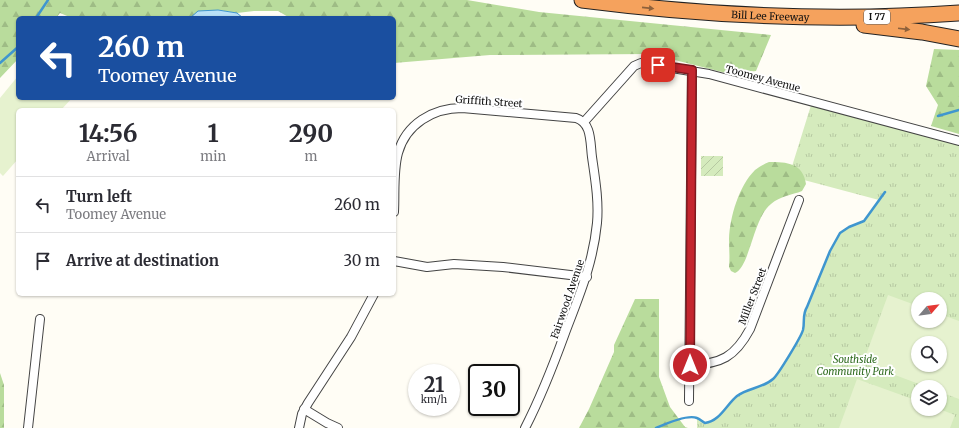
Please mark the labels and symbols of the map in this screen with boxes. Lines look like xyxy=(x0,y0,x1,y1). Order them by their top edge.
one-way arrow xyxy=(642,5,654,11)
street label: Bill Lee Freeway xyxy=(731,8,810,24)
road number: I 77 xyxy=(864,10,890,24)
one-way arrow xyxy=(898,26,910,32)
pin xyxy=(641,48,675,82)
street label: Toomey Avenue xyxy=(724,62,802,95)
street label: Griffith Street xyxy=(455,93,523,110)
street label: Fairwood Avenue xyxy=(548,258,587,341)
street label: Miller Street xyxy=(736,266,769,327)
north arrow xyxy=(911,292,947,328)
position arrow xyxy=(669,344,711,386)
park label: Southside Community Park xyxy=(816,353,894,378)
speed limit sign: 30 xyxy=(468,364,520,416)

